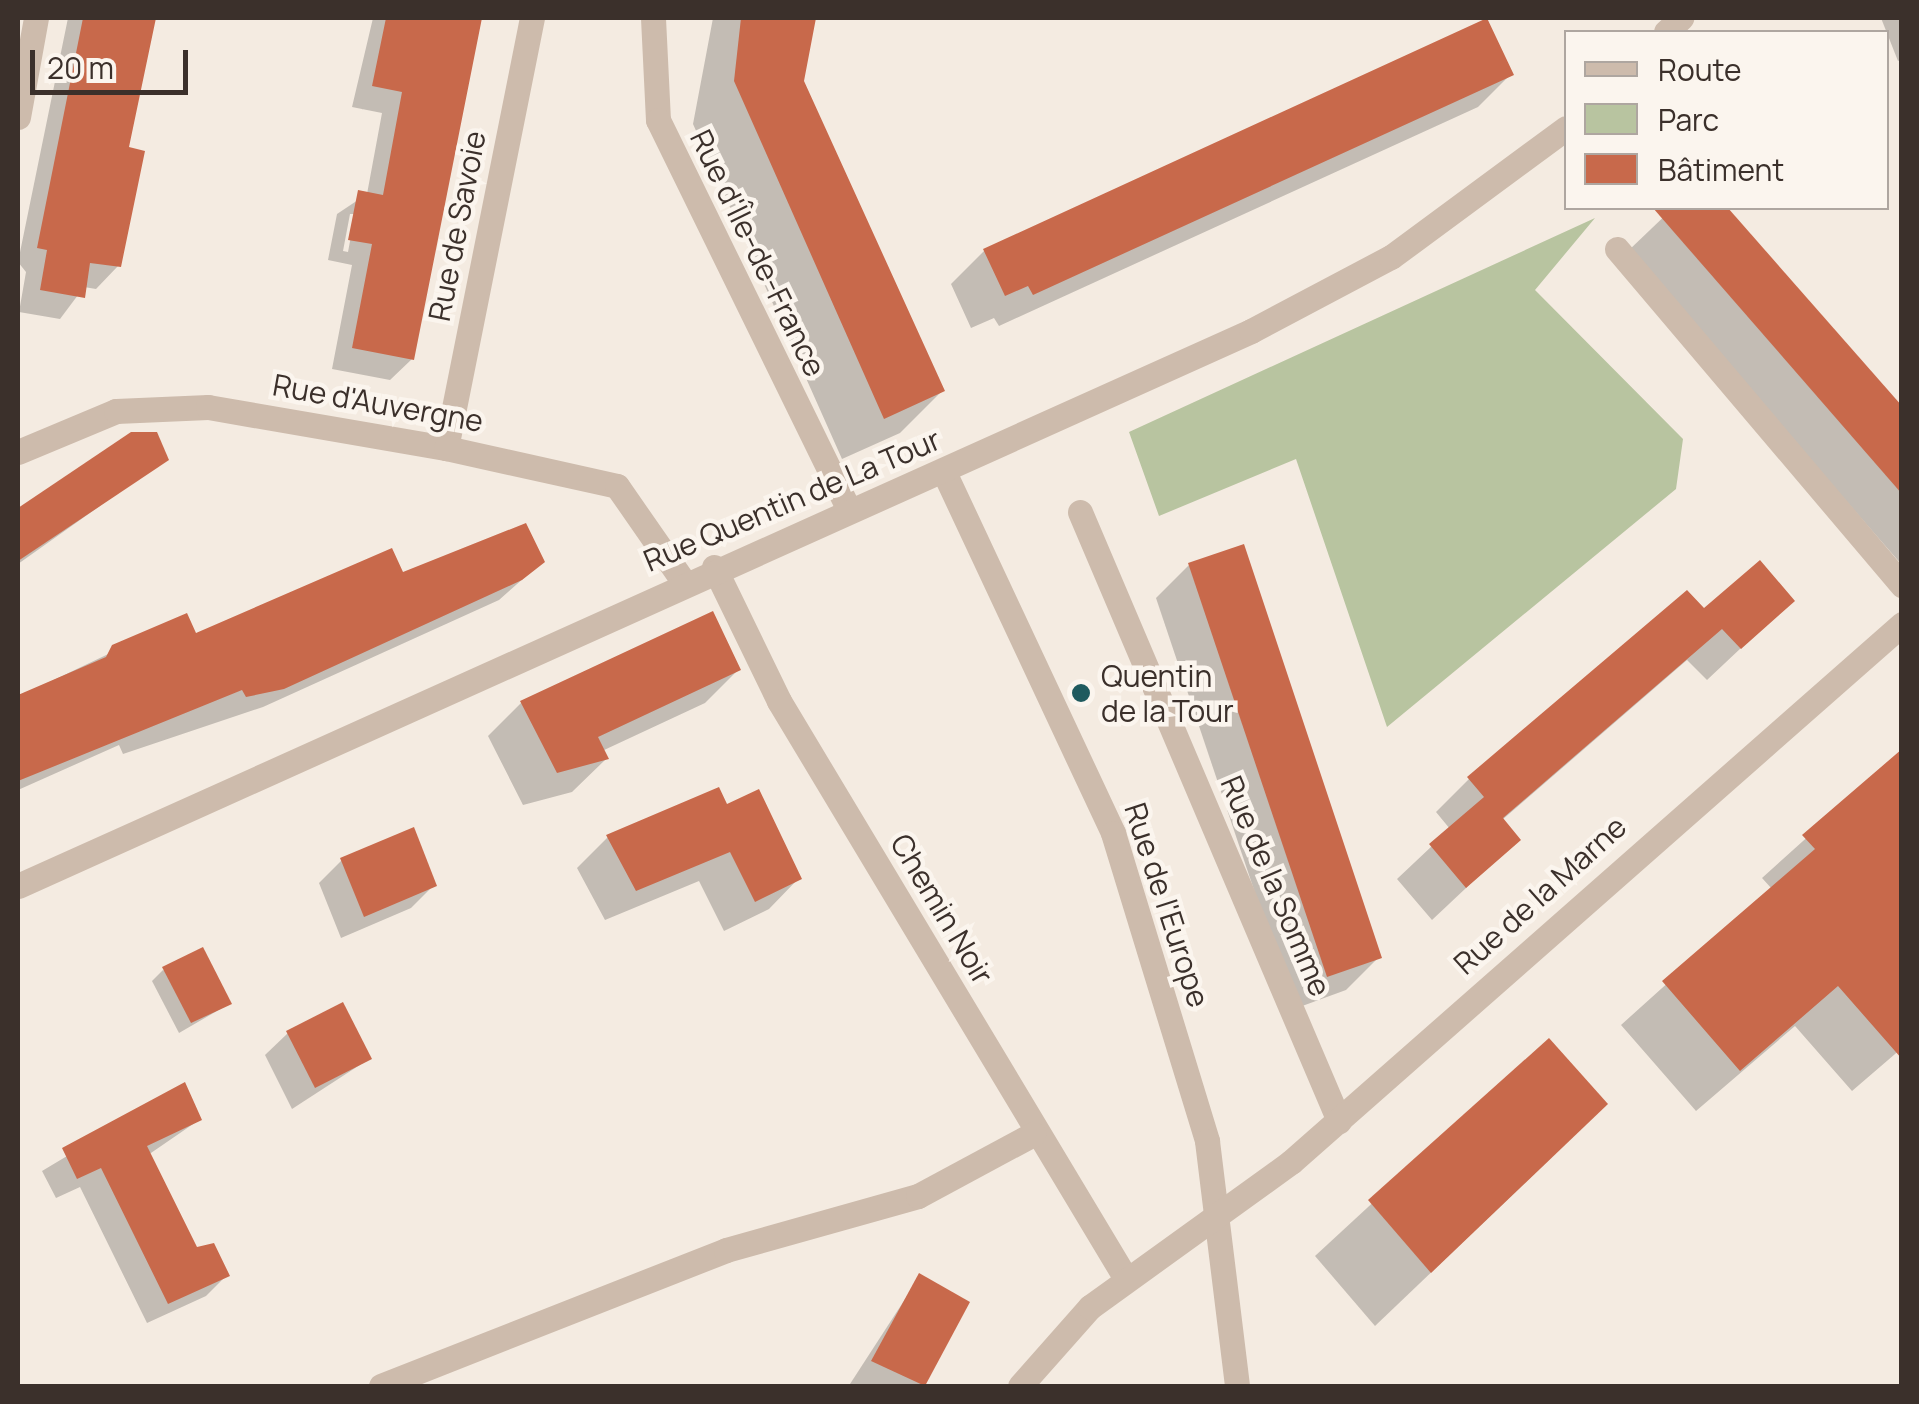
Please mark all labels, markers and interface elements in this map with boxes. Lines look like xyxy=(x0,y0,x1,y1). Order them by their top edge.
scale bar xyxy=(35,30,192,92)
legend xyxy=(1564,30,1889,210)
text: 20 m xyxy=(47,47,114,88)
text: Route xyxy=(1658,49,1741,90)
text: Parc xyxy=(1658,99,1719,140)
street label: Rue d'Île-de-France xyxy=(683,124,833,382)
street label: Rue de Savoie xyxy=(421,128,493,324)
text: Bâtiment xyxy=(1658,149,1784,190)
street label: Rue d'Auvergne xyxy=(270,367,486,439)
street label: Rue Quentin de La Tour xyxy=(638,421,946,579)
place label: Quentin de la Tour xyxy=(1101,658,1234,728)
marker: Quentin de la Tour xyxy=(1070,682,1092,704)
street label: Rue de la Somme xyxy=(1213,770,1339,1002)
street label: Rue de l'Europe xyxy=(1117,798,1217,1012)
street label: Rue de la Marne xyxy=(1447,808,1633,982)
street label: Chemin Noir xyxy=(883,827,1001,991)

